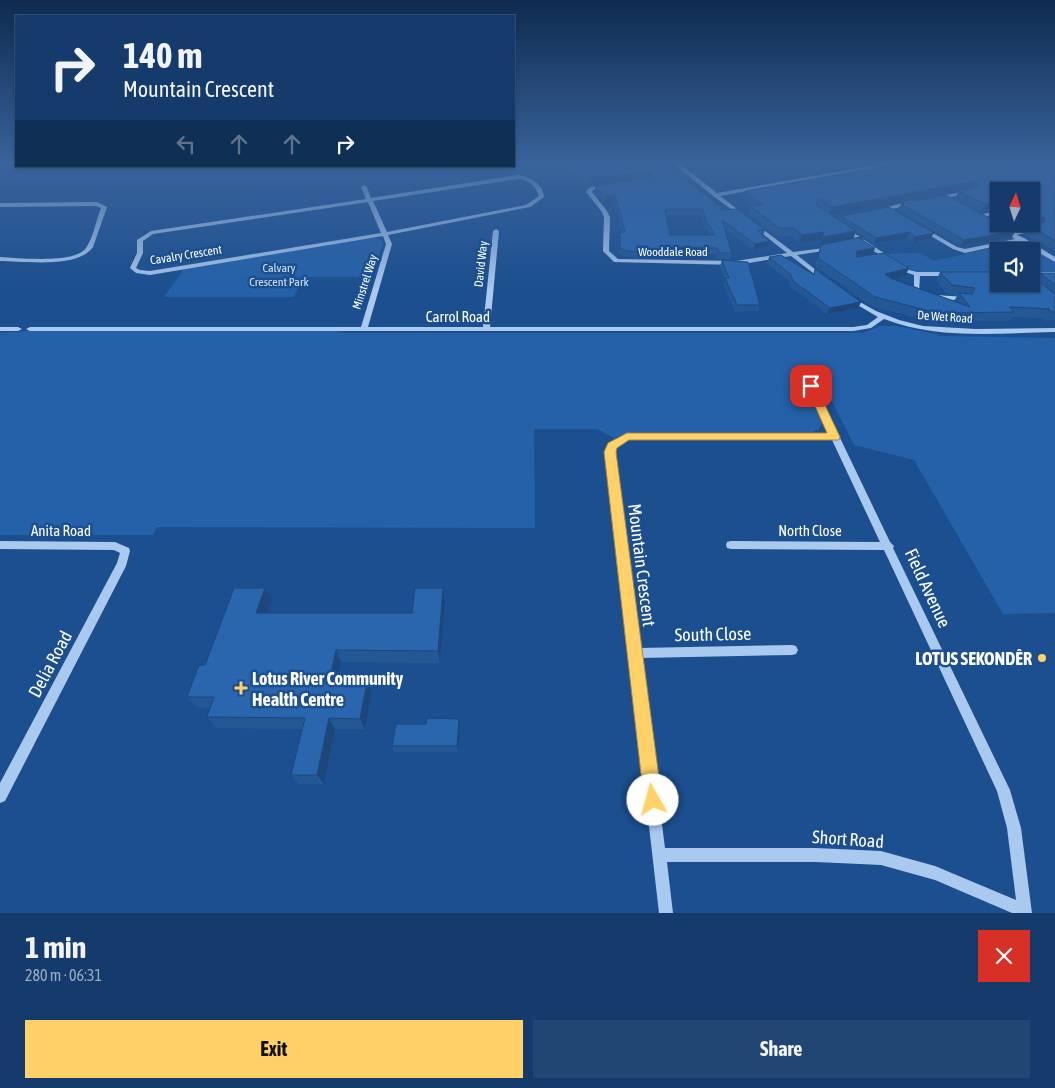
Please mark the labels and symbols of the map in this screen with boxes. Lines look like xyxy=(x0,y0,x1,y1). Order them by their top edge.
north arrow xyxy=(990,182,1040,232)
street label: David Way xyxy=(472,240,490,288)
street label: Cavalry Crescent xyxy=(149,242,223,268)
street label: Wooddale Road xyxy=(638,245,708,259)
street label: Minstrel Way xyxy=(350,253,380,311)
park label: Calvary Crescent Park xyxy=(249,261,309,289)
street label: Carrol Road xyxy=(426,308,490,325)
street label: De Wet Road xyxy=(917,308,973,326)
pin xyxy=(790,365,832,407)
street label: Mountain Crescent xyxy=(624,502,660,628)
street label: Anita Road xyxy=(31,522,91,539)
street label: North Close xyxy=(778,522,842,539)
street label: Field Avenue xyxy=(901,545,955,631)
street label: South Close xyxy=(674,623,752,645)
street label: Delia Road xyxy=(24,627,76,701)
place label: LOTUS SEKONDÊR xyxy=(915,648,1032,669)
marker: LOTUS SEKONDÊR xyxy=(1036,652,1048,664)
place label: Lotus River Community Health Centre xyxy=(252,668,404,710)
marker: Lotus River Community Health Centre xyxy=(234,681,248,695)
position arrow xyxy=(626,773,678,825)
street label: Short Road xyxy=(811,826,885,852)

